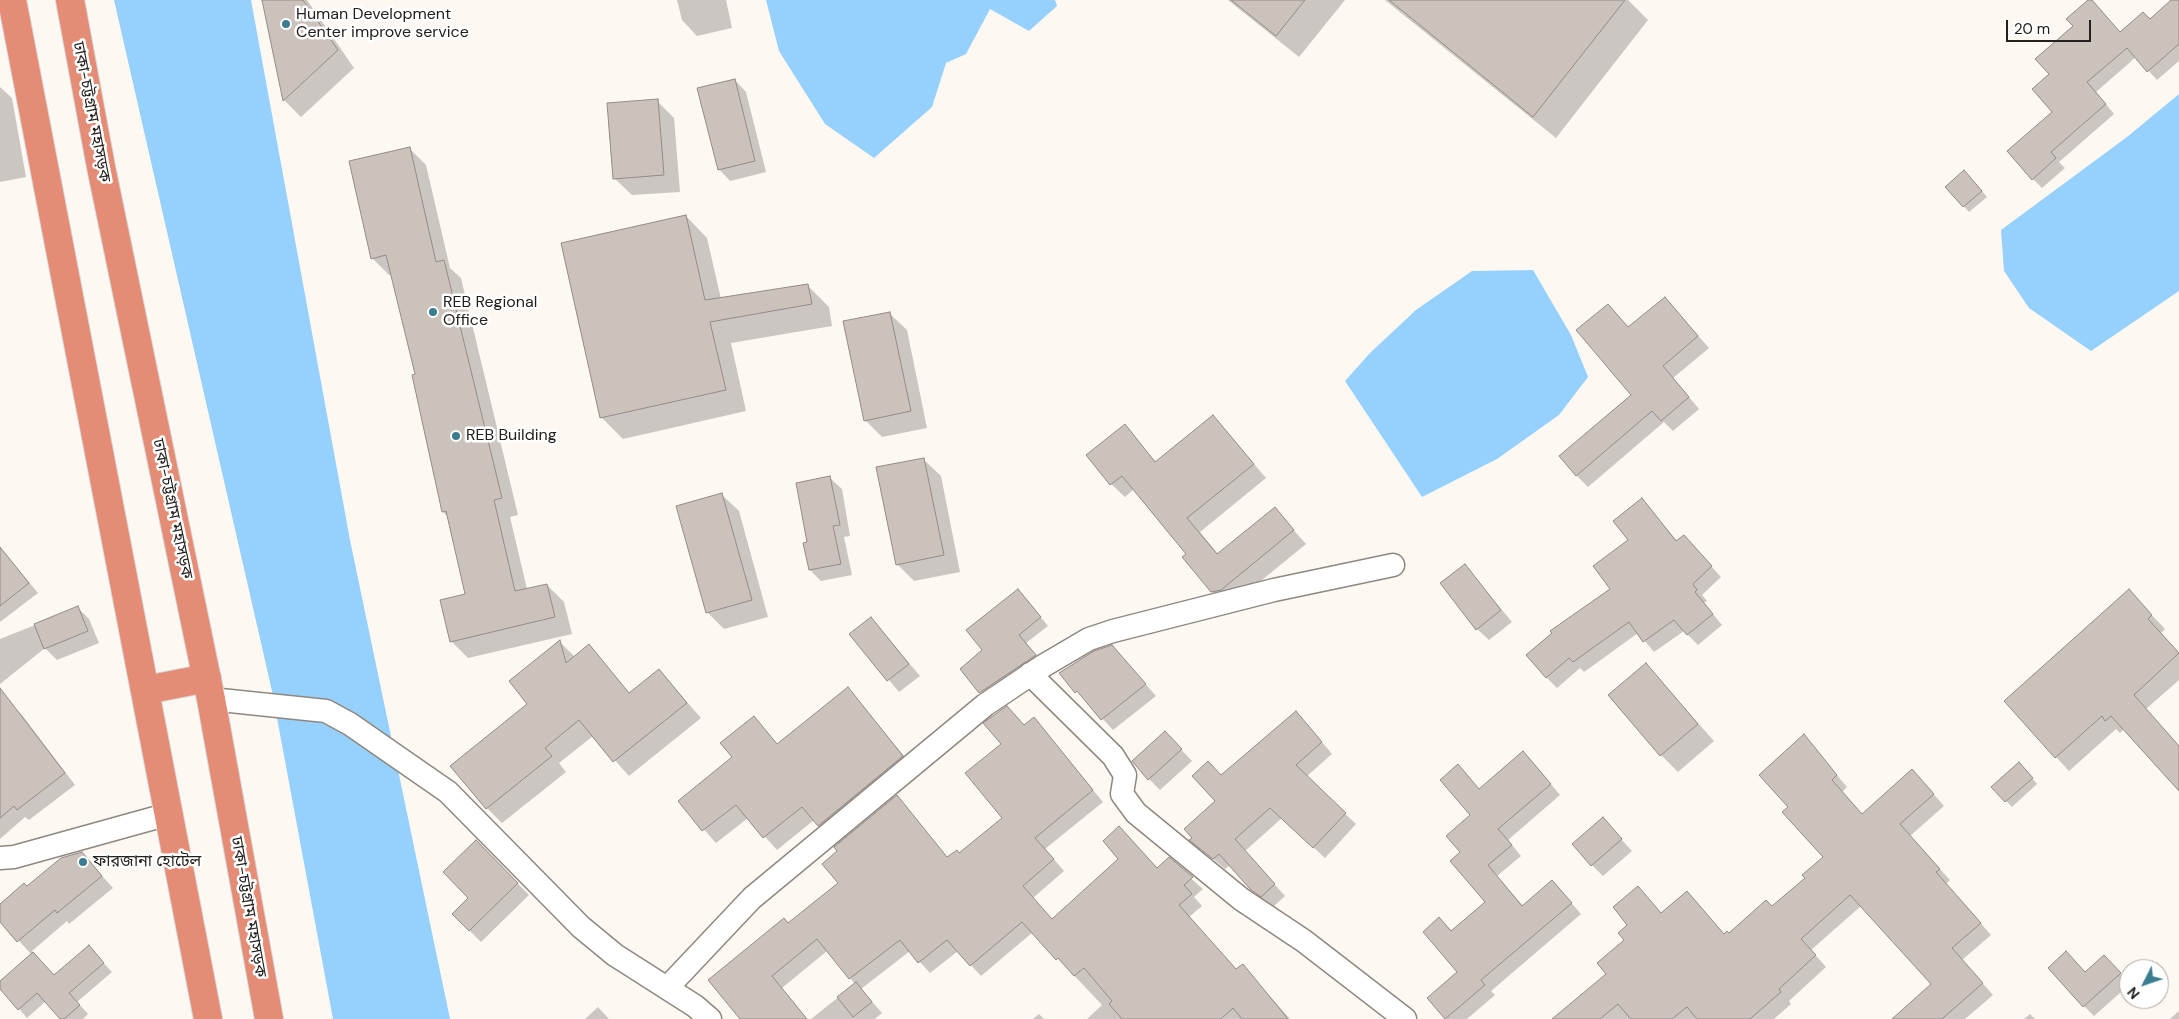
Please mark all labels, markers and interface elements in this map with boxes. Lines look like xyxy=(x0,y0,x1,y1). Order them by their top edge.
place label: Human Development Center improve service xyxy=(296,5,469,43)
scale bar xyxy=(2009,10,2094,42)
marker: Human Development Center improve service xyxy=(280,18,292,30)
text: 20 m xyxy=(2014,19,2050,39)
street label: ঢাকা-চট্টগ্রাম মহাসড়ক xyxy=(68,40,114,184)
place label: REB Regional Office xyxy=(443,293,537,331)
marker: REB Regional Office xyxy=(427,306,439,318)
place label: REB Building xyxy=(466,426,557,446)
marker: REB Building xyxy=(450,430,462,442)
street label: ঢাকা-চট্টগ্রাম মহাসড়ক xyxy=(148,437,196,581)
street label: ঢাকা-চট্টগ্রাম মহাসড়ক xyxy=(226,835,270,979)
place label: ফারজানা হোটেল xyxy=(93,852,201,872)
marker: ফারজানা হোটেল xyxy=(77,856,89,868)
north arrow xyxy=(2119,959,2169,1009)
text: N xyxy=(2123,983,2144,1003)

